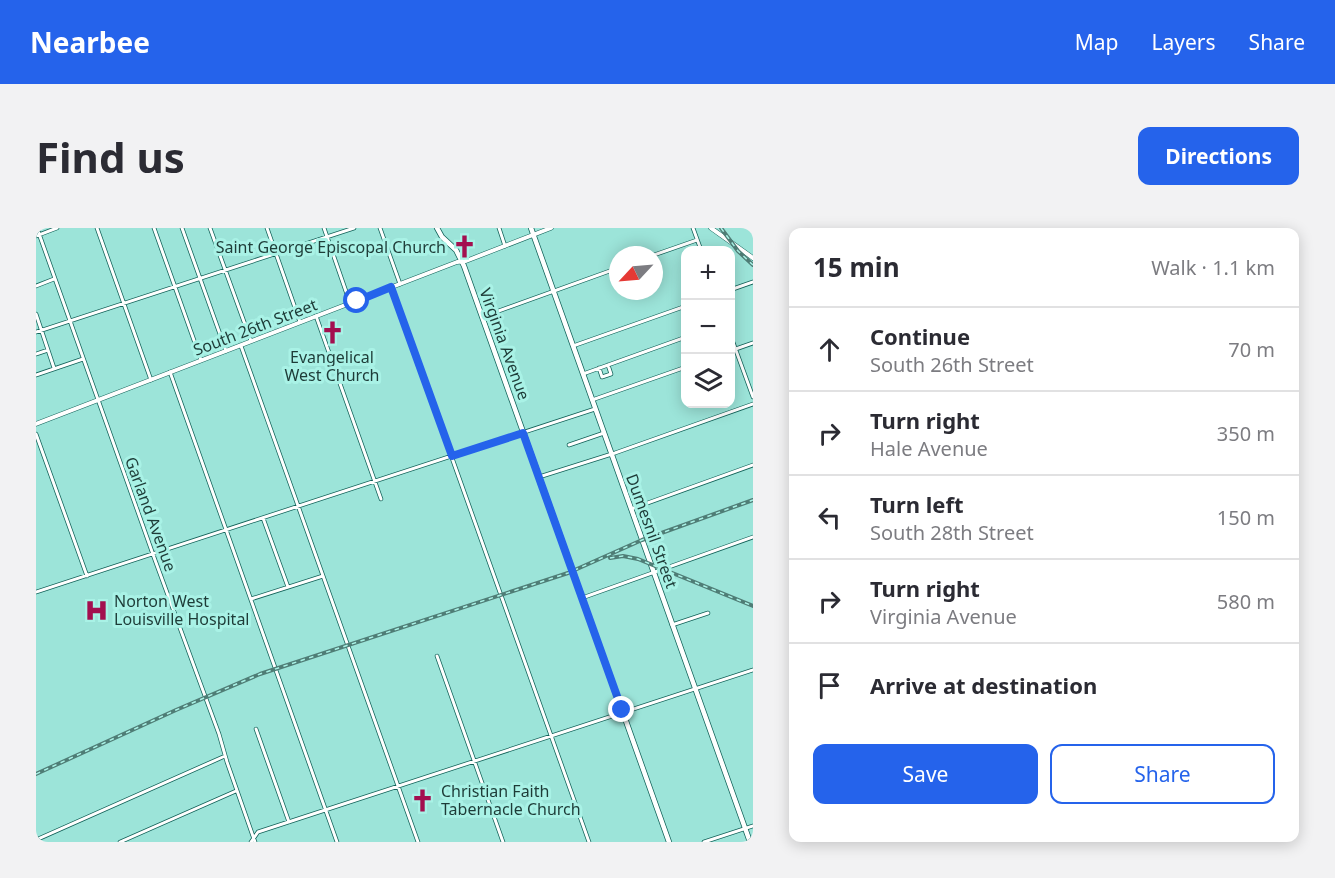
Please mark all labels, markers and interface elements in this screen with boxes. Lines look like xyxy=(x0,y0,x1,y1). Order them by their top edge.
text: Nearbee xyxy=(30,23,150,61)
text: Map xyxy=(1075,28,1119,56)
text: Layers xyxy=(1152,28,1216,56)
text: Share xyxy=(1249,28,1305,56)
button: Directions xyxy=(1138,127,1299,185)
text: Find us xyxy=(36,128,185,185)
church icon: Saint George Episcopal Church xyxy=(451,234,477,260)
place label: Saint George Episcopal Church xyxy=(216,236,446,258)
north arrow xyxy=(609,246,663,300)
map controls xyxy=(681,246,735,408)
button: + xyxy=(681,246,735,300)
text: 15 min xyxy=(813,249,900,285)
text: Walk · 1.1 km xyxy=(1151,254,1275,281)
street label: Virginia Avenue xyxy=(475,285,535,403)
route start xyxy=(343,287,369,313)
street label: South 26th Street xyxy=(190,293,320,361)
button: − xyxy=(681,300,735,354)
church icon: Evangelical West Church xyxy=(319,319,345,345)
text: Continue xyxy=(870,321,970,351)
icon: ahead xyxy=(813,333,846,366)
text: 70 m xyxy=(1228,336,1275,363)
place label: Evangelical West Church xyxy=(285,346,379,386)
text: South 26th Street xyxy=(870,351,1034,378)
button: layers xyxy=(681,354,735,408)
text: Turn right xyxy=(870,405,980,435)
icon: right xyxy=(813,417,846,450)
text: 350 m xyxy=(1217,420,1275,447)
text: Hale Avenue xyxy=(870,435,988,462)
street label: Garland Avenue xyxy=(120,454,182,574)
street label: Dumesnil Street xyxy=(621,471,683,591)
text: Turn left xyxy=(870,489,964,519)
icon: left xyxy=(813,501,846,534)
text: 150 m xyxy=(1217,504,1275,531)
text: South 28th Street xyxy=(870,519,1034,546)
text: Turn right xyxy=(870,573,980,603)
icon: right xyxy=(813,585,846,618)
text: 580 m xyxy=(1217,588,1275,615)
place label: Norton West Louisville Hospital xyxy=(114,590,250,630)
hospital icon: Norton West Louisville Hospital xyxy=(83,597,109,623)
text: Virginia Avenue xyxy=(870,603,1017,630)
icon: arrive xyxy=(813,669,846,702)
text: Arrive at destination xyxy=(870,670,1097,700)
route end xyxy=(608,696,634,722)
button: Save xyxy=(813,744,1038,804)
button: Share xyxy=(1050,744,1275,804)
place label: Christian Faith Tabernacle Church xyxy=(441,780,581,820)
church icon: Christian Faith Tabernacle Church xyxy=(410,787,436,813)

